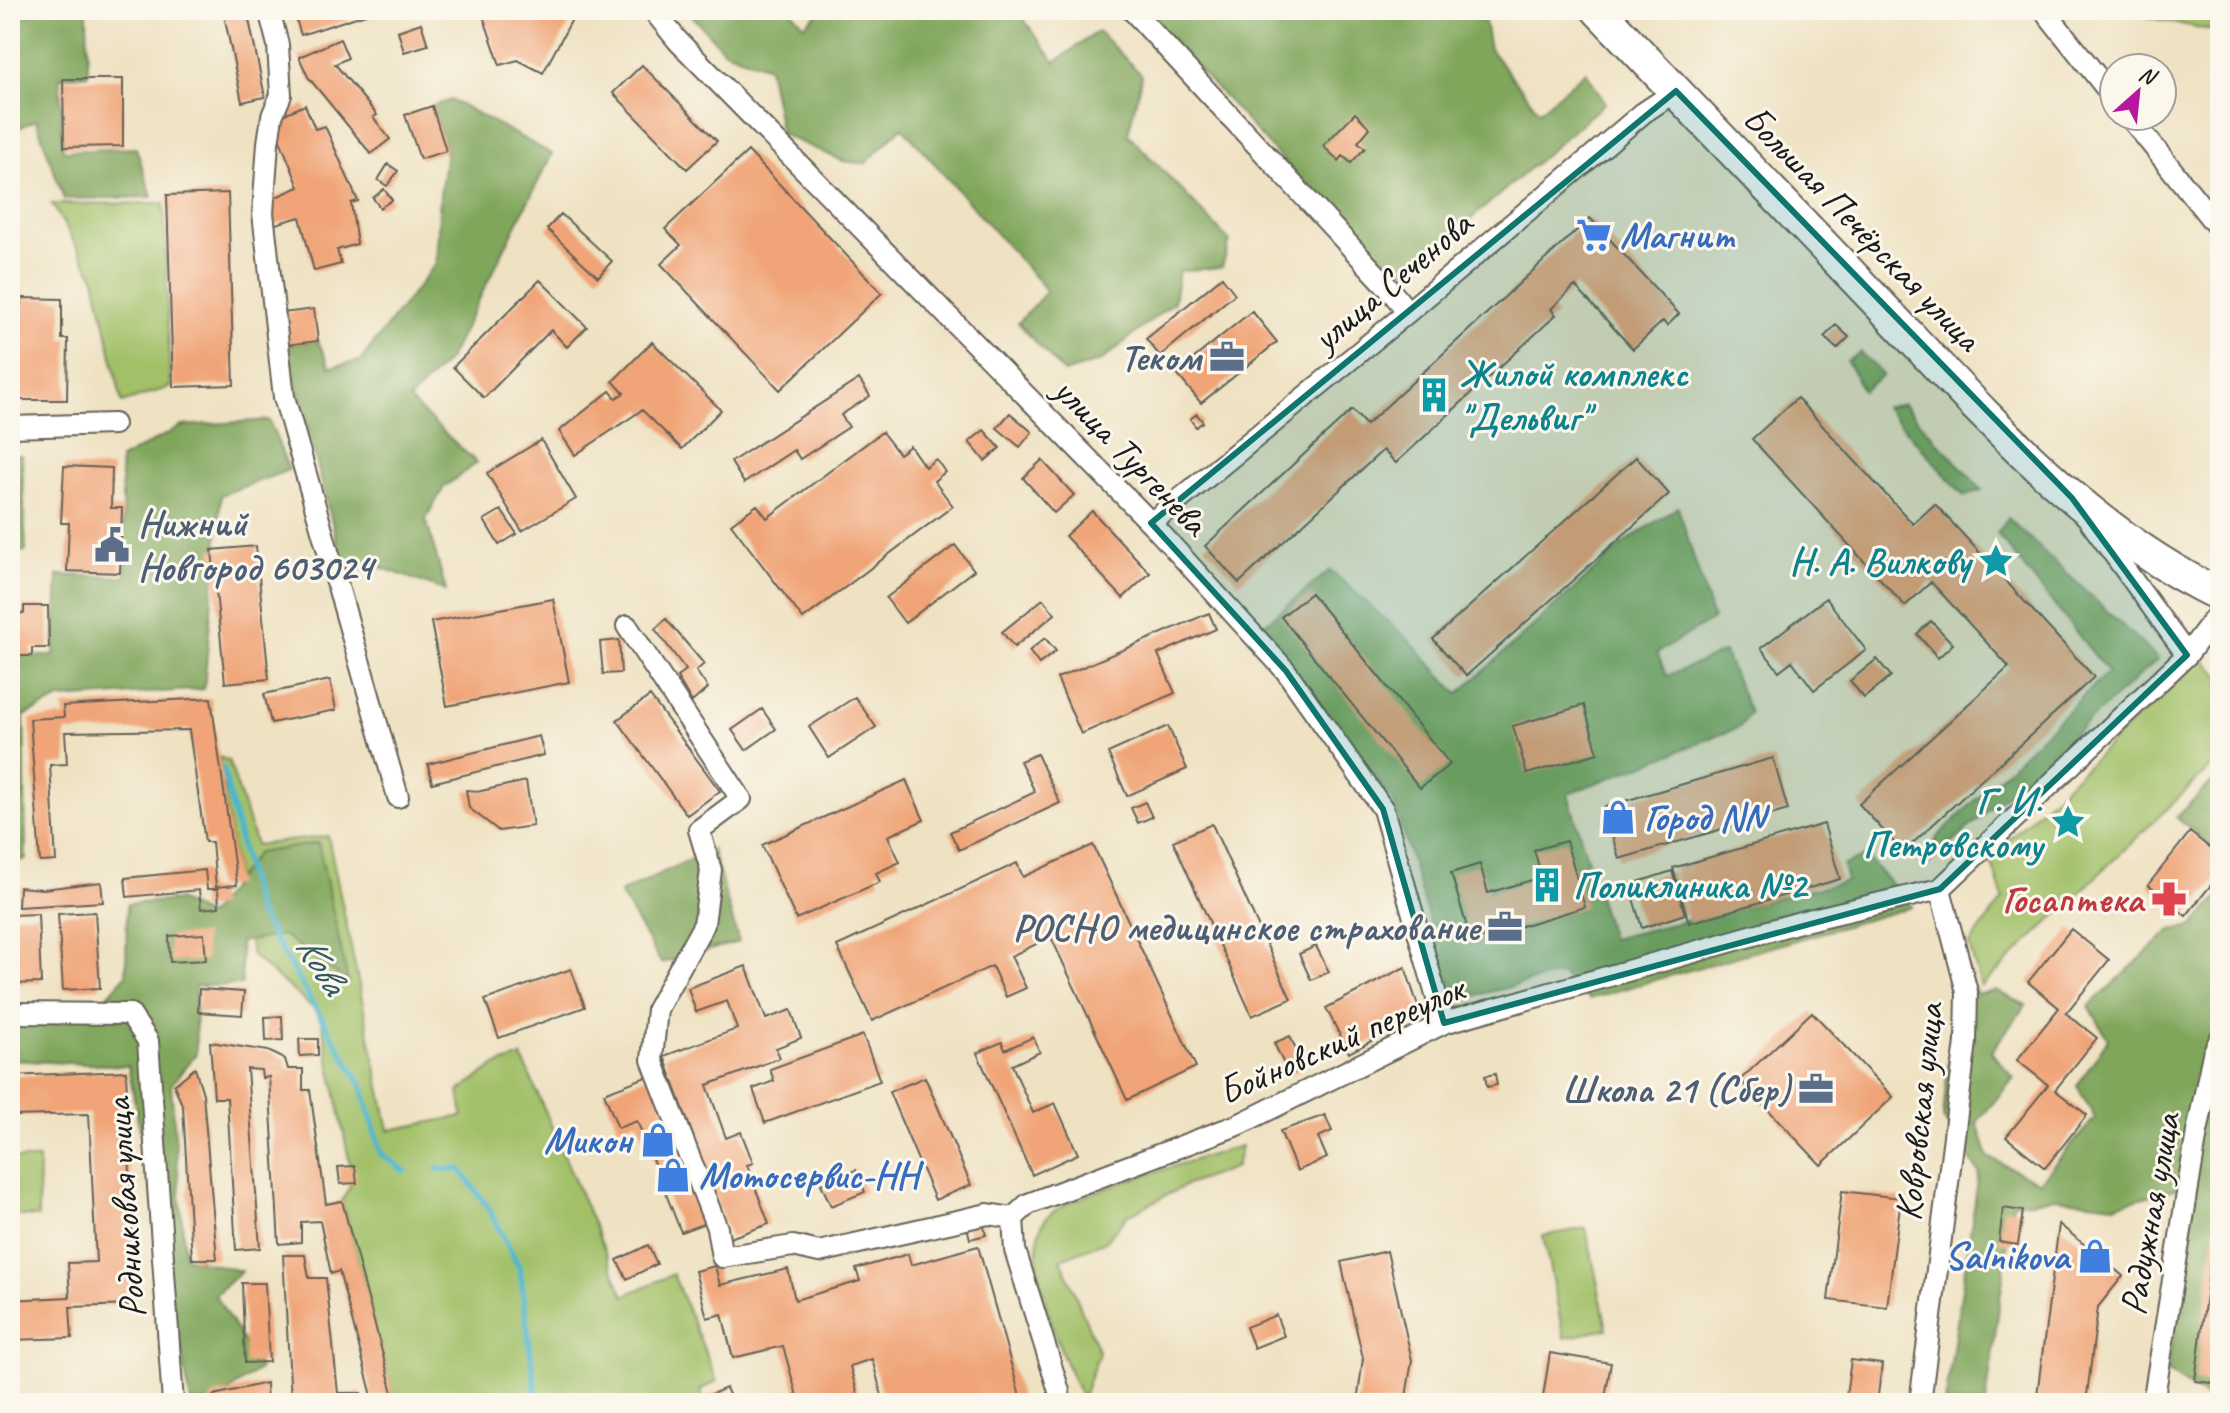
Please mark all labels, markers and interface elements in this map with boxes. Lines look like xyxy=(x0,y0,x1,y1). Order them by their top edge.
north arrow xyxy=(2098,52,2178,132)
text: N xyxy=(2134,60,2162,92)
street label: Большая Печёрская улица xyxy=(1733,95,1993,363)
street label: улица Сеченова xyxy=(1301,199,1483,363)
place label: Магнит xyxy=(1620,212,1736,259)
supermarket icon: Магнит xyxy=(1575,216,1613,254)
place label: Теком xyxy=(1120,334,1204,381)
office icon: Теком xyxy=(1208,338,1246,376)
place label: Жилой комплекс "Дельвиг" xyxy=(1460,350,1690,441)
street label: улица Тургенева xyxy=(1042,365,1220,547)
building icon: Жилой комплекс "Дельвиг" xyxy=(1415,376,1453,414)
place label: Нижний Новгород 603024 xyxy=(138,500,378,591)
public building icon: Нижний Новгород 603024 xyxy=(93,526,131,564)
place label: Н. А. Вилкову xyxy=(1789,538,1974,585)
place icon: Н. А. Вилкову xyxy=(1977,542,2015,580)
place label: Г. И. Петровскому xyxy=(1863,777,2046,868)
place label: Город NN xyxy=(1644,794,1771,841)
shop icon: Город NN xyxy=(1599,798,1637,836)
place icon: Г. И. Петровскому xyxy=(2049,803,2087,841)
place label: Поликлиника №2 xyxy=(1573,862,1810,909)
building icon: Поликлиника №2 xyxy=(1528,866,1566,904)
place label: Госаптека xyxy=(2002,876,2146,923)
pharmacy icon: Госаптека xyxy=(2150,880,2188,918)
place label: РОСНО медицинское страхование xyxy=(1013,904,1482,951)
office icon: РОСНО медицинское страхование xyxy=(1486,908,1524,946)
water label: Кова xyxy=(285,925,361,1006)
street label: Бойновский переулок xyxy=(1211,963,1475,1115)
street label: Ковровская улица xyxy=(1884,999,1954,1223)
place label: Школа 21 (Сбер) xyxy=(1562,1066,1792,1113)
office icon: Школа 21 (Сбер) xyxy=(1797,1070,1835,1108)
street label: Родниковая улица xyxy=(94,1094,156,1319)
street label: Радужная улица xyxy=(2109,1107,2191,1318)
place label: Микон xyxy=(544,1117,634,1164)
shop icon: Микон xyxy=(639,1121,677,1159)
place label: Мотосервис-НН xyxy=(699,1152,925,1199)
shop icon: Мотосервис-НН xyxy=(654,1156,692,1194)
place label: Salnikova xyxy=(1945,1233,2072,1280)
shop icon: Salnikova xyxy=(2076,1237,2114,1275)

